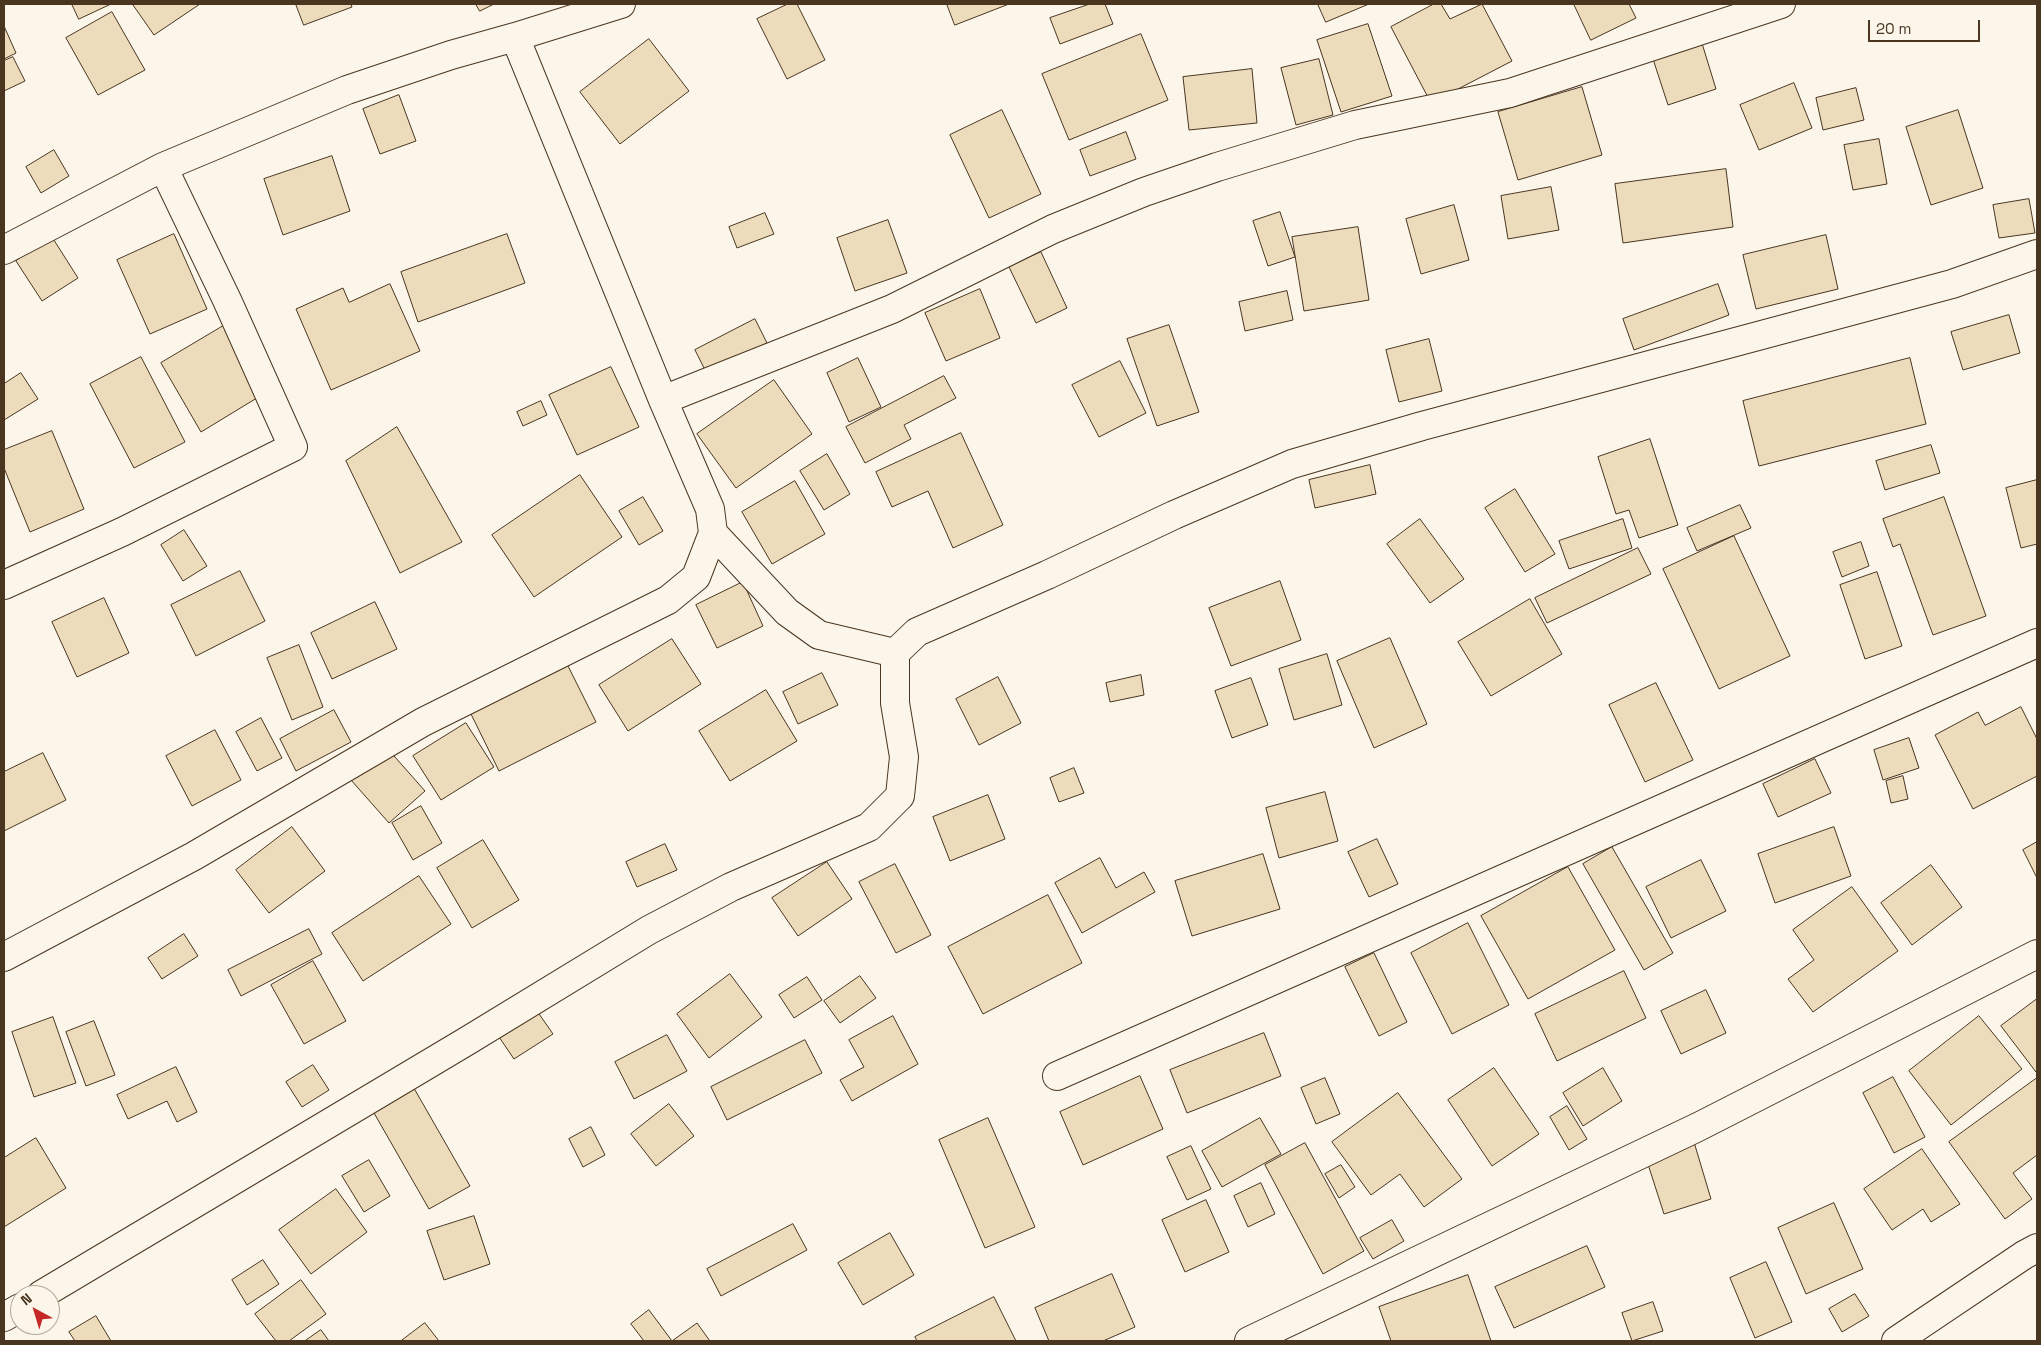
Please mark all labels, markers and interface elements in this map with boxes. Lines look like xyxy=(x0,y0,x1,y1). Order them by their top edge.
scale bar xyxy=(1871,10,1984,42)
text: 20 m xyxy=(1876,19,1911,38)
north arrow xyxy=(10,1285,60,1335)
text: N xyxy=(17,1289,35,1309)

